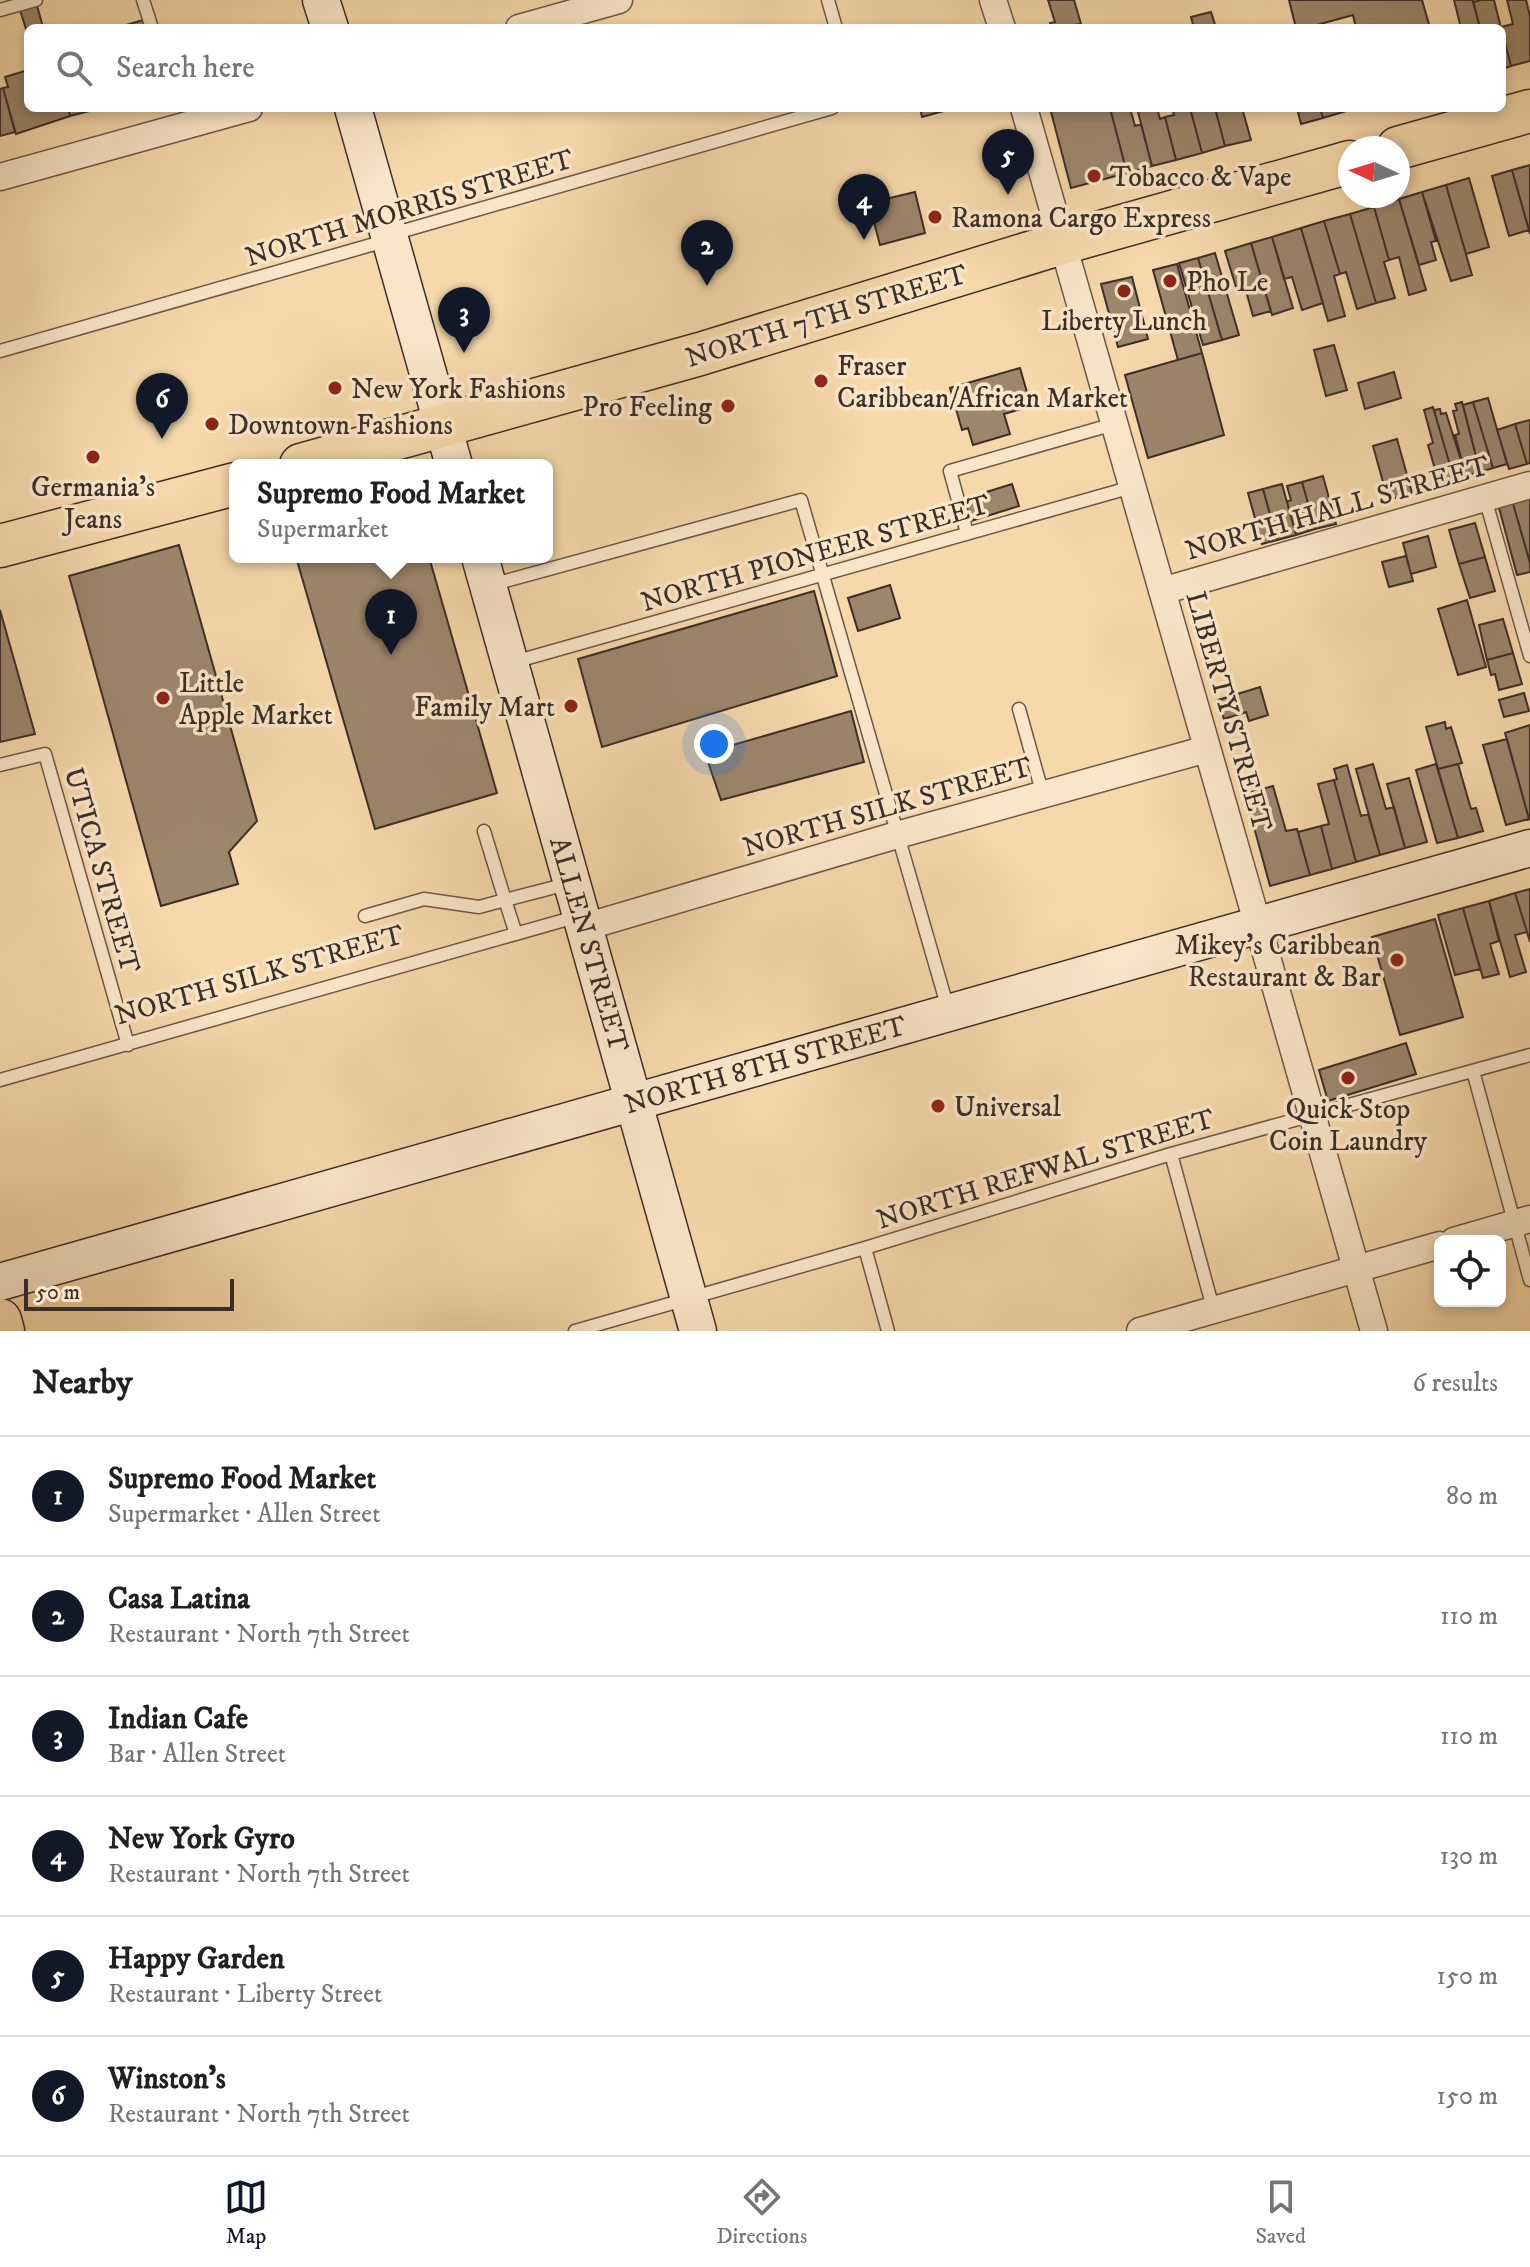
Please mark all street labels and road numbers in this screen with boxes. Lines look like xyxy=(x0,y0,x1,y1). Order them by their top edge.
street label: NORTH MORRIS STREET xyxy=(241,142,578,275)
street label: NORTH 7TH STREET xyxy=(681,257,971,376)
street label: NORTH HALL STREET xyxy=(1181,448,1493,569)
street label: NORTH PIONEER STREET xyxy=(637,487,994,620)
street label: LIBERTY STREET xyxy=(1178,587,1280,836)
street label: NORTH SILK STREET xyxy=(739,749,1036,865)
street label: UTICA STREET xyxy=(56,764,148,977)
street label: ALLEN STREET xyxy=(541,833,636,1056)
street label: NORTH SILK STREET xyxy=(111,917,408,1033)
street label: NORTH 8TH STREET xyxy=(620,1008,910,1122)
street label: NORTH REFWAL STREET xyxy=(872,1101,1219,1238)

